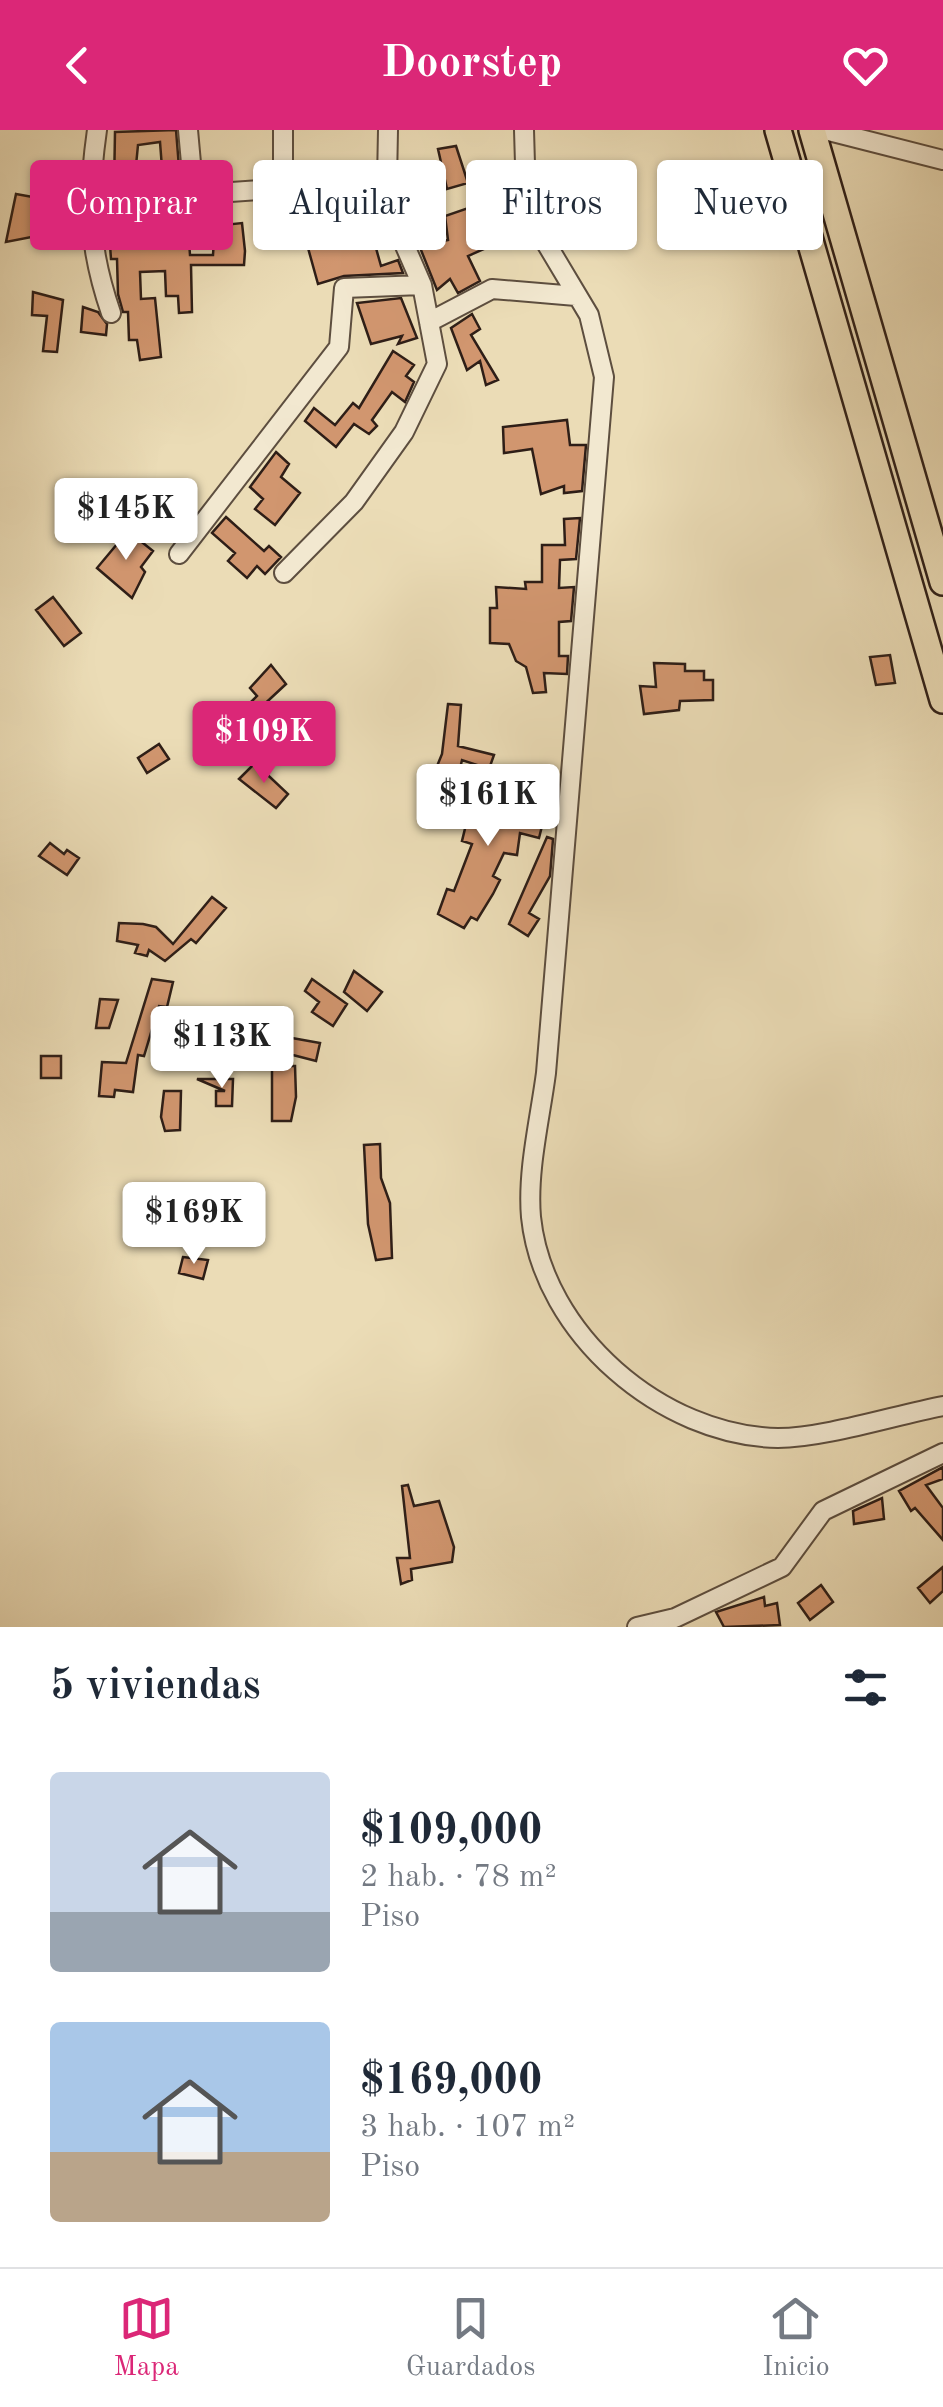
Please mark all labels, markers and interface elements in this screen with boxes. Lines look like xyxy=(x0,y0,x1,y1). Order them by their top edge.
icon: back xyxy=(50,38,105,93)
icon: heart xyxy=(838,38,893,93)
text: Doorstep xyxy=(381,42,562,87)
chip: Comprar xyxy=(30,160,233,250)
chip: Alquilar xyxy=(253,160,446,250)
chip: Filtros xyxy=(466,160,637,250)
chip: Nuevo xyxy=(657,160,823,250)
pin: $145K xyxy=(56,478,196,563)
text: $145K xyxy=(77,494,175,526)
pin: $109K xyxy=(194,701,334,786)
text: $109K xyxy=(215,717,313,749)
pin: $161K xyxy=(418,764,558,849)
text: $161K xyxy=(439,780,537,812)
pin: $113K xyxy=(152,1006,292,1091)
text: $113K xyxy=(173,1022,271,1054)
pin: $169K xyxy=(124,1182,264,1267)
text: $169K xyxy=(145,1198,243,1230)
icon: filters xyxy=(838,1660,893,1715)
text: 5 viviendas xyxy=(50,1666,261,1708)
text: $109,000 xyxy=(360,1811,542,1853)
icon: home xyxy=(130,1812,250,1932)
text: 2 hab. · 78 m² xyxy=(360,1862,557,1894)
text: Piso xyxy=(360,1902,420,1934)
text: $169,000 xyxy=(360,2061,542,2103)
icon: home xyxy=(130,2062,250,2182)
text: 3 hab. · 107 m² xyxy=(360,2112,575,2144)
text: Piso xyxy=(360,2152,420,2184)
tab: Mapa xyxy=(113,2291,179,2386)
tab: Guardados xyxy=(406,2291,535,2386)
tab: Inicio xyxy=(762,2291,830,2386)

